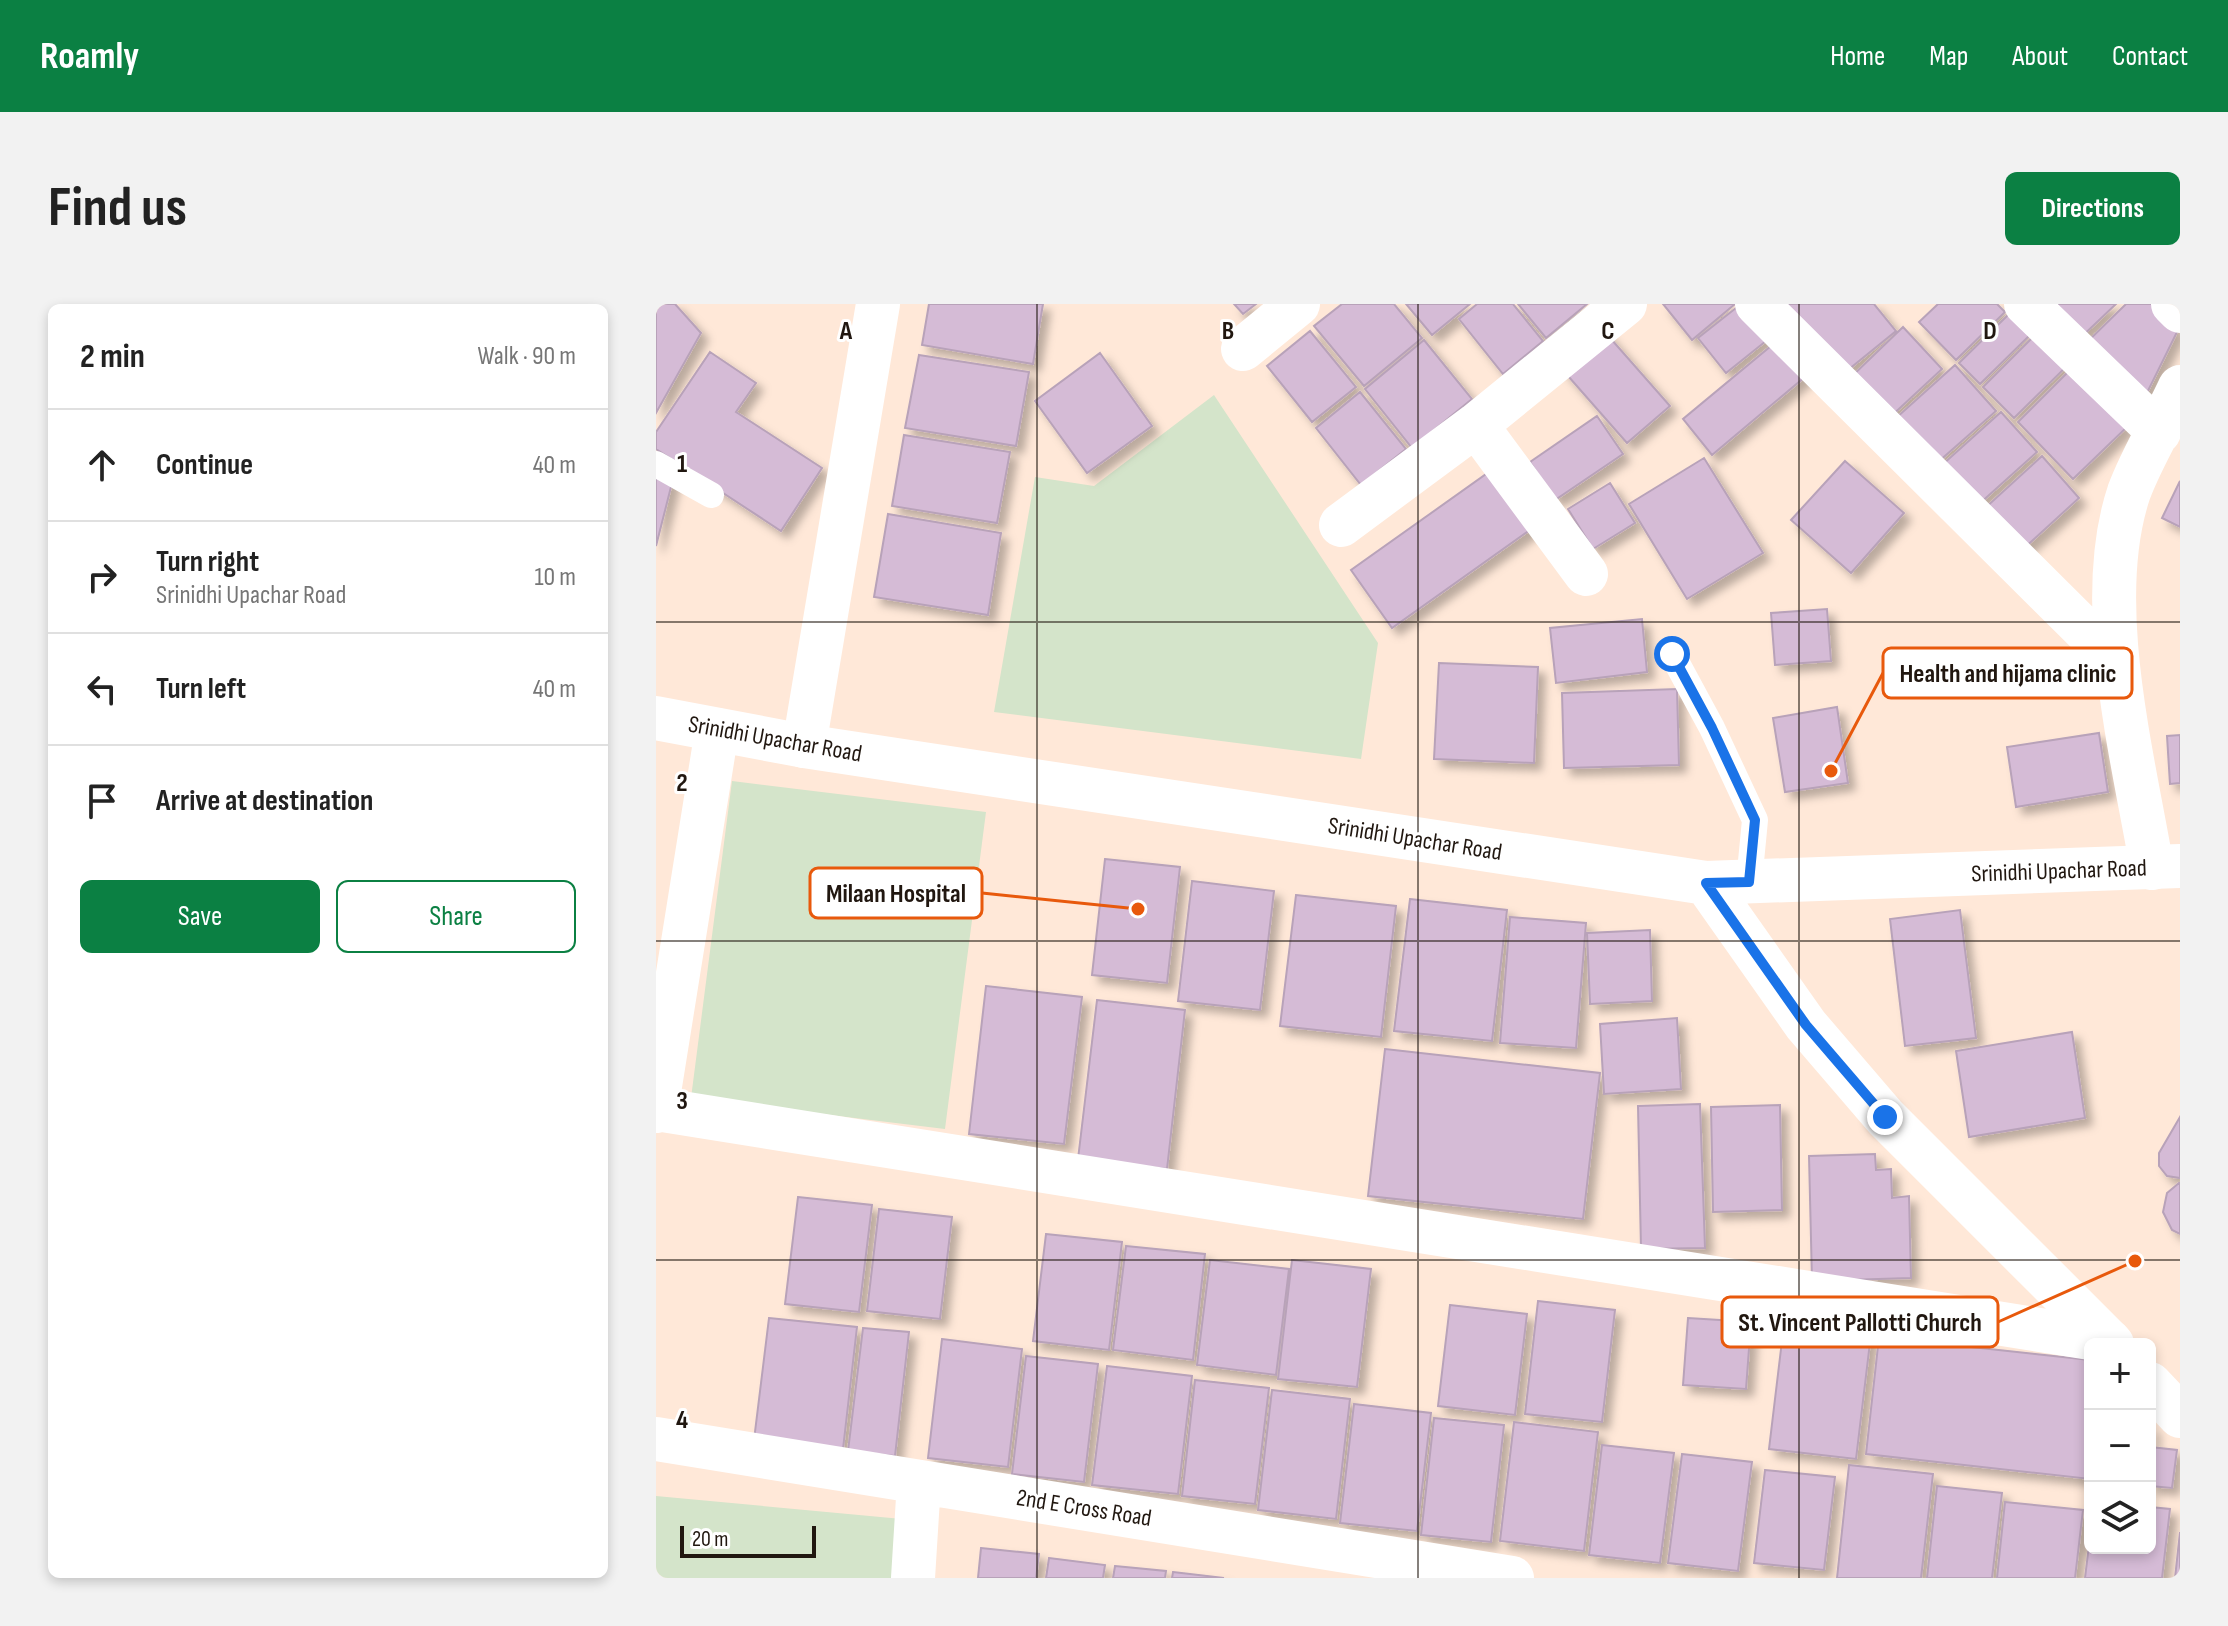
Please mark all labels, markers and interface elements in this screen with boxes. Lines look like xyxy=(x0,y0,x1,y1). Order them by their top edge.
text: Roamly xyxy=(40,34,139,79)
text: Home xyxy=(1830,40,1885,73)
text: Map xyxy=(1929,40,1968,73)
text: About xyxy=(2012,40,2068,73)
text: Contact xyxy=(2112,40,2188,73)
button: Directions xyxy=(2005,172,2180,245)
text: Find us xyxy=(48,175,187,242)
text: A xyxy=(839,316,853,347)
text: B xyxy=(1222,316,1234,347)
text: C xyxy=(1601,316,1615,347)
text: D xyxy=(1983,316,1997,347)
text: 2 min xyxy=(80,336,145,377)
text: Walk · 90 m xyxy=(478,341,576,372)
icon: ahead xyxy=(80,443,124,487)
text: Continue xyxy=(156,447,253,483)
text: 1 xyxy=(677,449,687,480)
text: 40 m xyxy=(533,450,576,481)
text: Turn right xyxy=(156,544,259,580)
icon: right xyxy=(80,555,124,599)
text: 10 m xyxy=(534,562,576,593)
text: Srinidhi Upachar Road xyxy=(156,580,346,611)
route start xyxy=(1654,636,1690,672)
callout: Health and hijama clinic xyxy=(1883,648,2132,698)
text: Health and hijama clinic xyxy=(1900,659,2117,690)
icon: left xyxy=(80,667,124,711)
text: Turn left xyxy=(156,671,246,707)
text: 40 m xyxy=(533,674,576,705)
street label: Srinidhi Upachar Road xyxy=(686,709,864,769)
text: 2 xyxy=(676,768,688,799)
icon: arrive xyxy=(80,779,124,823)
text: Arrive at destination xyxy=(156,783,373,819)
street label: Srinidhi Upachar Road xyxy=(1326,811,1504,867)
street label: Srinidhi Upachar Road xyxy=(1971,853,2147,889)
callout: Milaan Hospital xyxy=(810,868,982,918)
text: Milaan Hospital xyxy=(826,879,966,910)
button: Save xyxy=(80,880,320,953)
button: Share xyxy=(336,880,576,953)
text: 3 xyxy=(676,1086,688,1117)
route end xyxy=(1867,1099,1903,1135)
callout: St. Vincent Pallotti Church xyxy=(1722,1297,1998,1347)
text: St. Vincent Pallotti Church xyxy=(1738,1308,1982,1339)
map controls xyxy=(2084,1338,2156,1554)
button: + xyxy=(2084,1338,2156,1410)
text: 4 xyxy=(676,1405,688,1436)
button: − xyxy=(2084,1410,2156,1482)
button: layers xyxy=(2084,1482,2156,1554)
street label: 2nd E Cross Road xyxy=(1014,1483,1154,1533)
scale bar xyxy=(680,1522,816,1558)
text: 20 m xyxy=(692,1526,729,1553)

